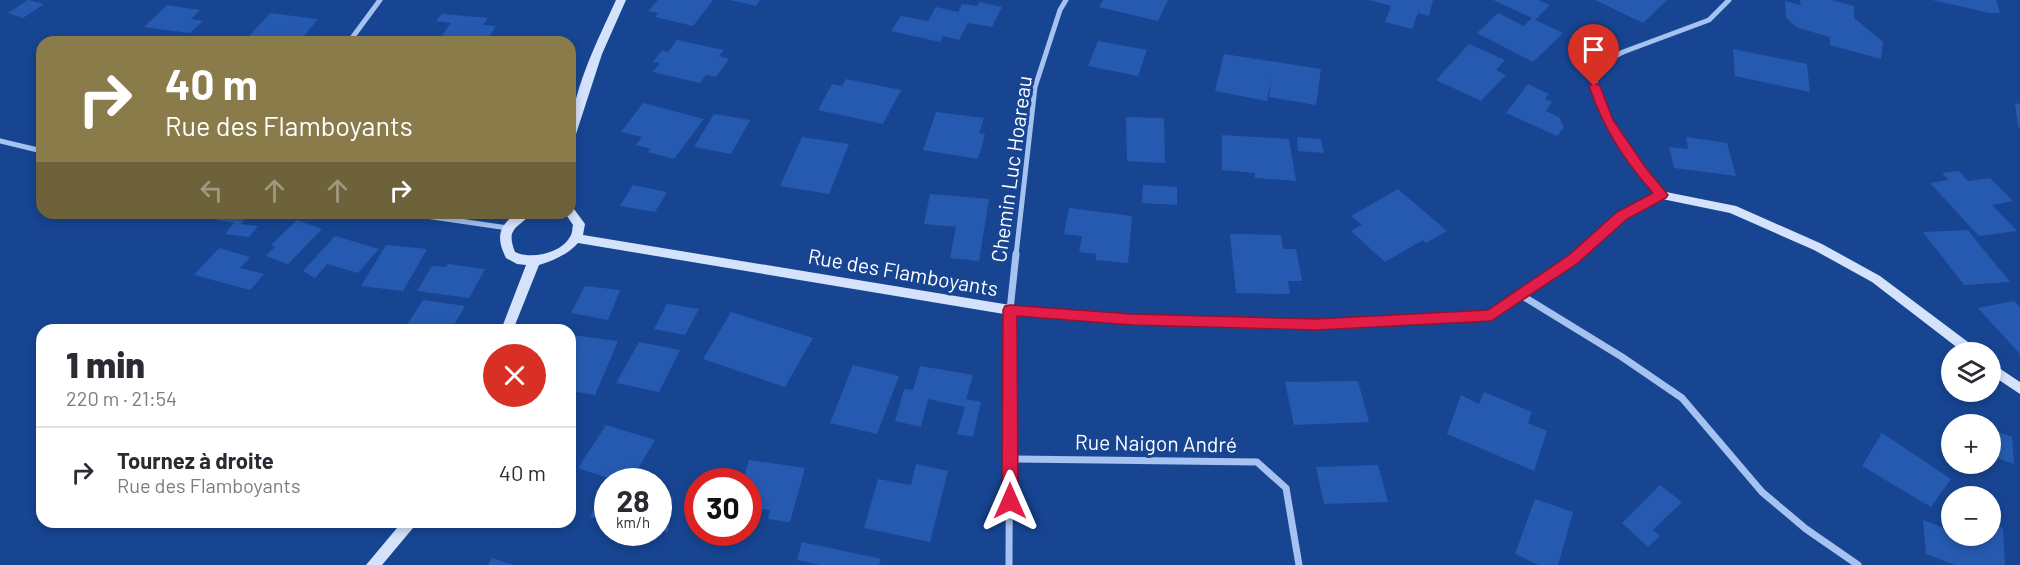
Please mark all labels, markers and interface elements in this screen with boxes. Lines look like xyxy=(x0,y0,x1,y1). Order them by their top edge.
pin xyxy=(1568,24,1619,86)
icon: arrive xyxy=(1577,33,1610,66)
text: 40 m xyxy=(165,58,258,108)
icon: right xyxy=(66,60,144,138)
street label: Chemin Luc Hoareau xyxy=(985,74,1036,264)
text: Rue des Flamboyants xyxy=(165,109,413,141)
icon: left xyxy=(195,174,228,207)
icon: ahead xyxy=(258,174,291,207)
icon: ahead xyxy=(321,174,354,207)
icon: right xyxy=(384,174,417,207)
street label: Rue des Flamboyants xyxy=(806,242,1000,301)
text: 1 min xyxy=(66,342,145,385)
map controls xyxy=(1941,342,2001,546)
button: layers xyxy=(1941,342,2001,402)
button: close xyxy=(483,344,546,407)
text: 220 m · 21:54 xyxy=(66,386,177,410)
button: + xyxy=(1941,414,2001,474)
street label: Rue Naigon André xyxy=(1075,429,1237,456)
text: Tournez à droite xyxy=(117,447,274,473)
icon: right xyxy=(66,456,99,489)
text: 40 m xyxy=(499,459,546,485)
speed limit sign: 30 xyxy=(684,468,762,546)
position arrow xyxy=(978,469,1042,533)
text: Rue des Flamboyants xyxy=(117,473,301,497)
text: 28 xyxy=(616,482,650,518)
button: − xyxy=(1941,486,2001,546)
text: km/h xyxy=(616,513,650,531)

